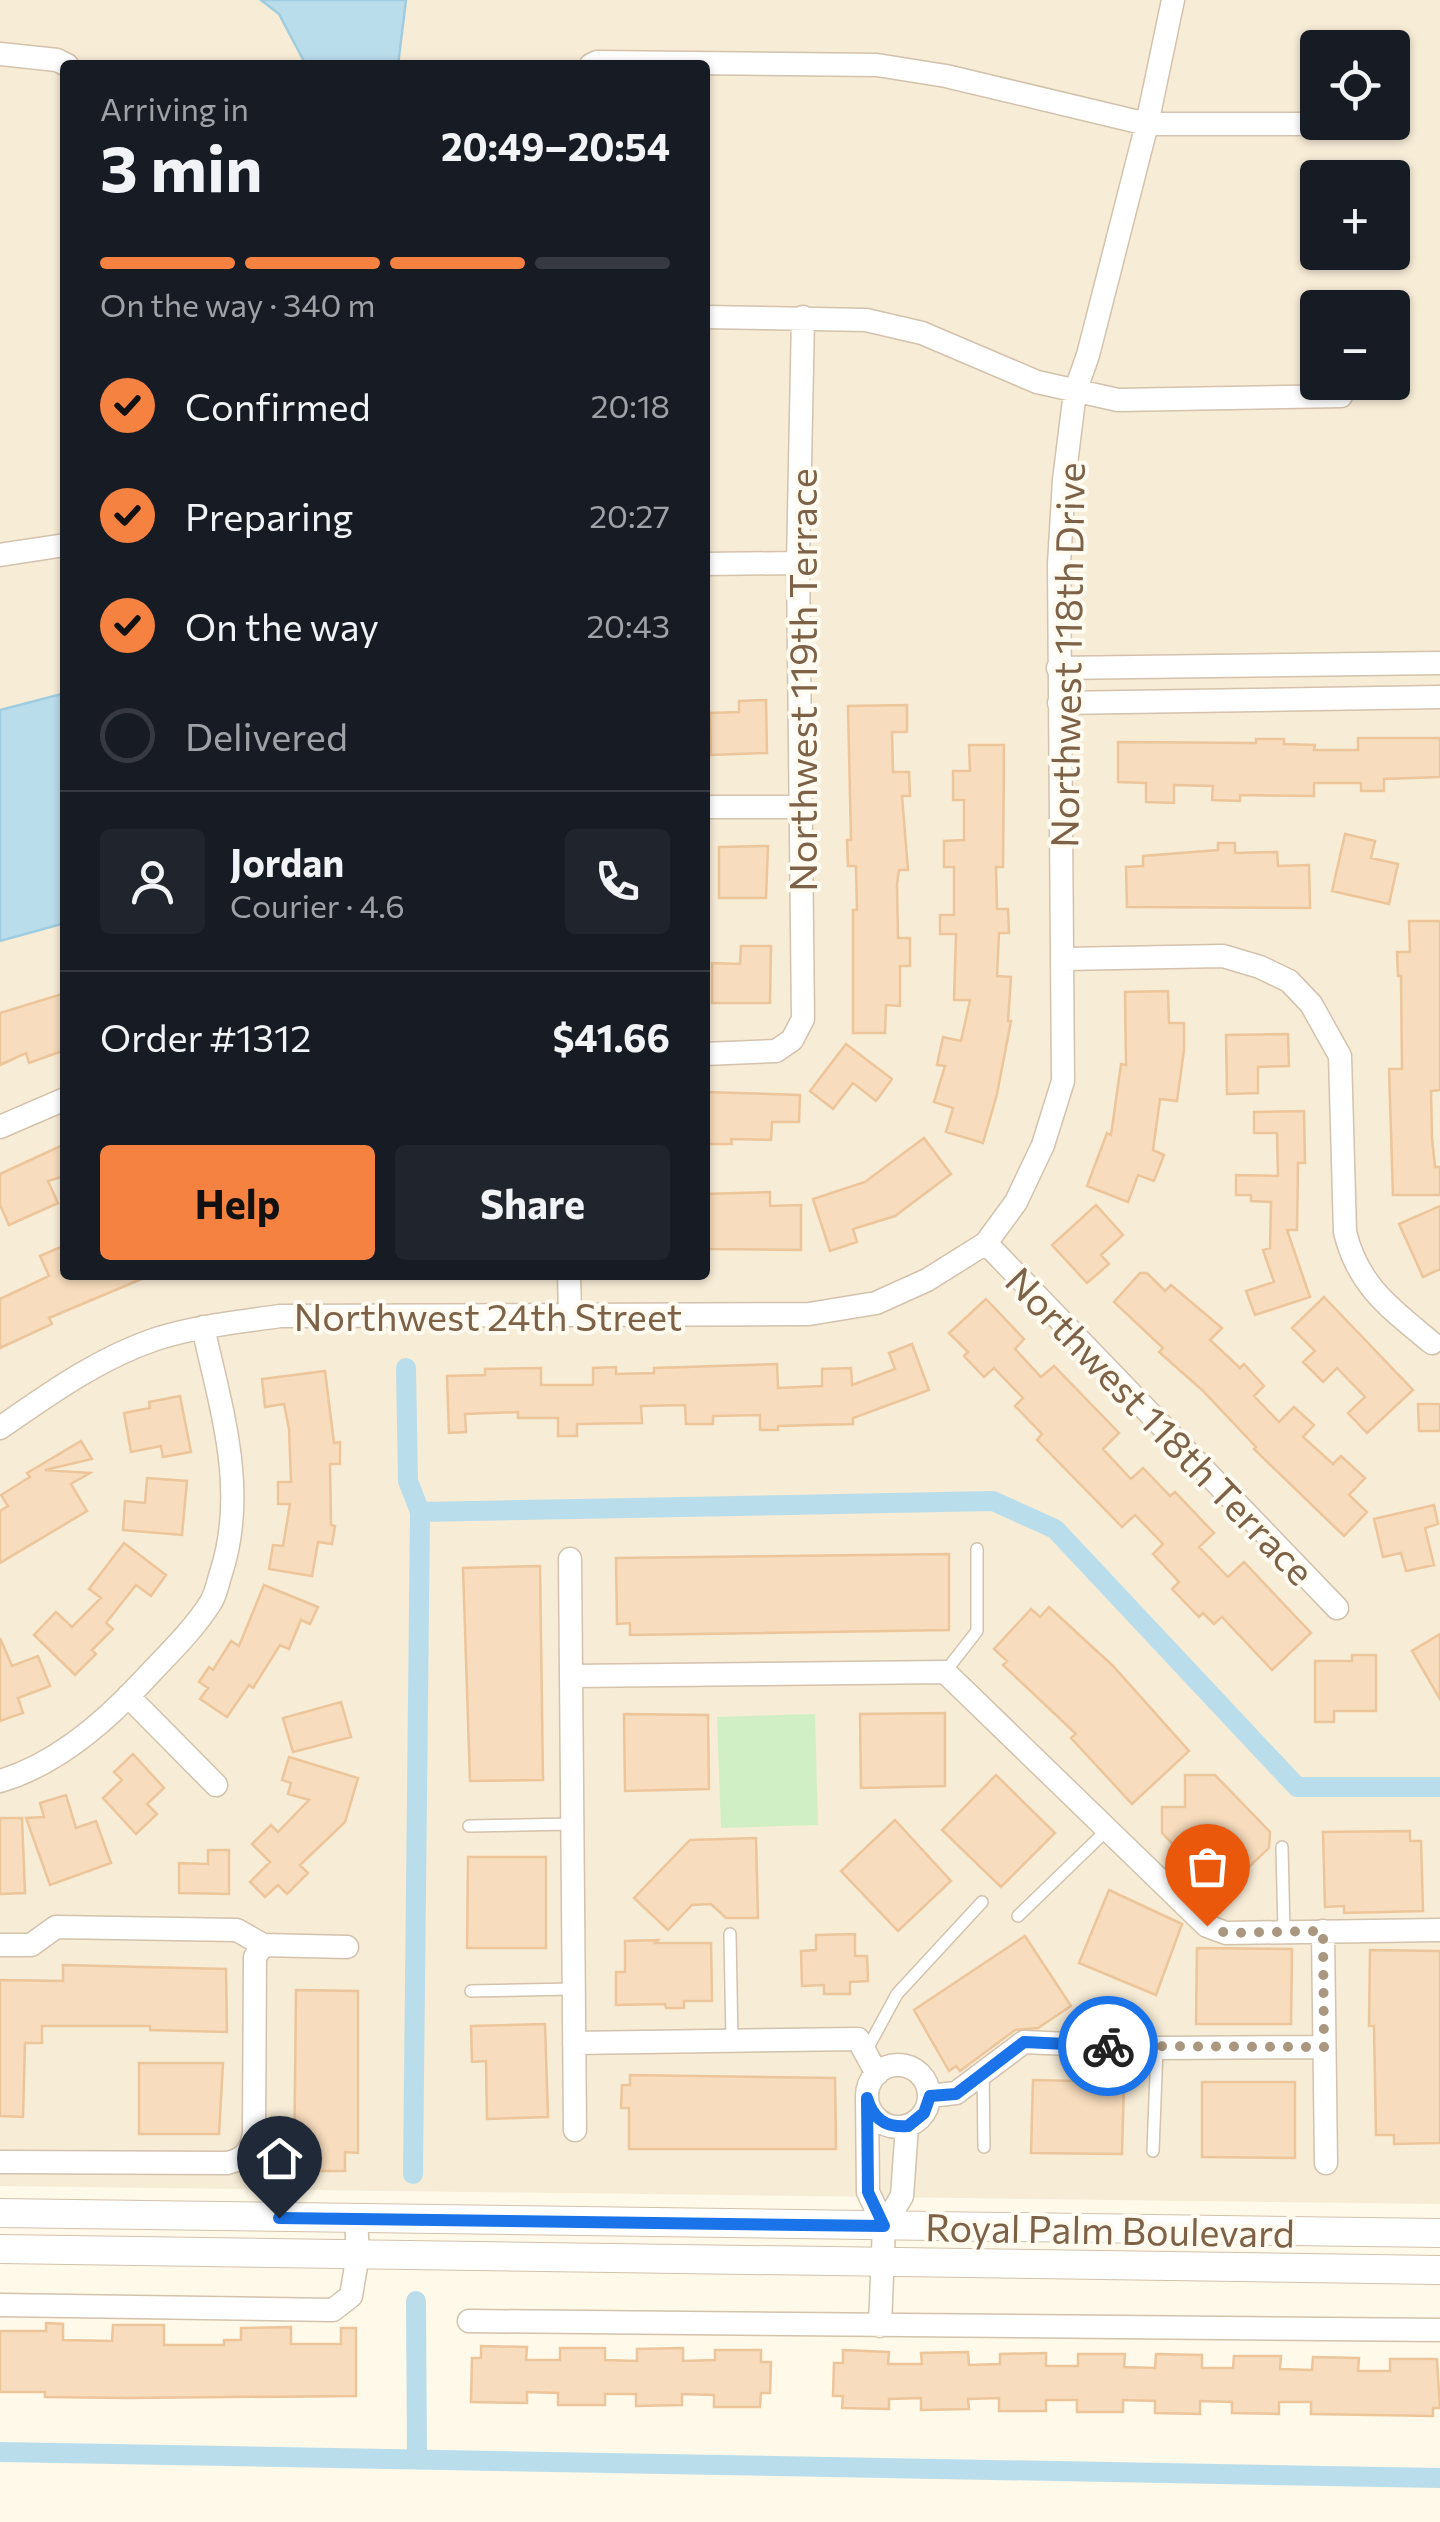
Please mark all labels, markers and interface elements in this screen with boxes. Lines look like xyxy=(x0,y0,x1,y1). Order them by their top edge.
map controls xyxy=(1300,30,1410,400)
button: locate xyxy=(1300,30,1410,140)
text: Arriving in xyxy=(100,88,249,128)
text: 20:49–20:54 xyxy=(441,122,670,169)
text: 3 min xyxy=(100,126,263,205)
button: + xyxy=(1300,160,1410,270)
text: On the way · 340 m xyxy=(100,284,376,324)
button: − xyxy=(1300,290,1410,400)
icon: check xyxy=(100,378,155,433)
text: Confirmed xyxy=(185,382,371,429)
text: 20:18 xyxy=(591,385,670,425)
street label: Northwest 118th Drive xyxy=(1039,462,1093,848)
street label: Northwest 119th Terrace xyxy=(778,468,825,892)
icon: check xyxy=(100,488,155,543)
text: Preparing xyxy=(185,492,353,539)
text: 20:27 xyxy=(589,495,670,535)
icon: check xyxy=(100,598,155,653)
text: On the way xyxy=(185,602,379,649)
text: 20:43 xyxy=(586,605,670,645)
text: Delivered xyxy=(185,712,348,759)
button: person xyxy=(100,829,205,934)
button: phone xyxy=(565,829,670,934)
text: Jordan xyxy=(230,838,344,885)
text: Courier · 4.6 xyxy=(230,885,405,925)
text: Order #1312 xyxy=(100,1013,311,1060)
text: $41.66 xyxy=(552,1013,670,1060)
button: Help xyxy=(100,1145,375,1260)
button: Share xyxy=(395,1145,670,1260)
street label: Northwest 118th Terrace xyxy=(997,1256,1325,1594)
street label: Northwest 24th Street xyxy=(294,1292,682,1339)
pin xyxy=(1165,1824,1250,1927)
icon: bag xyxy=(1180,1839,1235,1894)
courier xyxy=(1058,1996,1158,2096)
icon: bike xyxy=(1081,2019,1136,2074)
pin xyxy=(237,2116,322,2219)
icon: home xyxy=(252,2131,307,2186)
street label: Royal Palm Boulevard xyxy=(925,2202,1295,2256)

